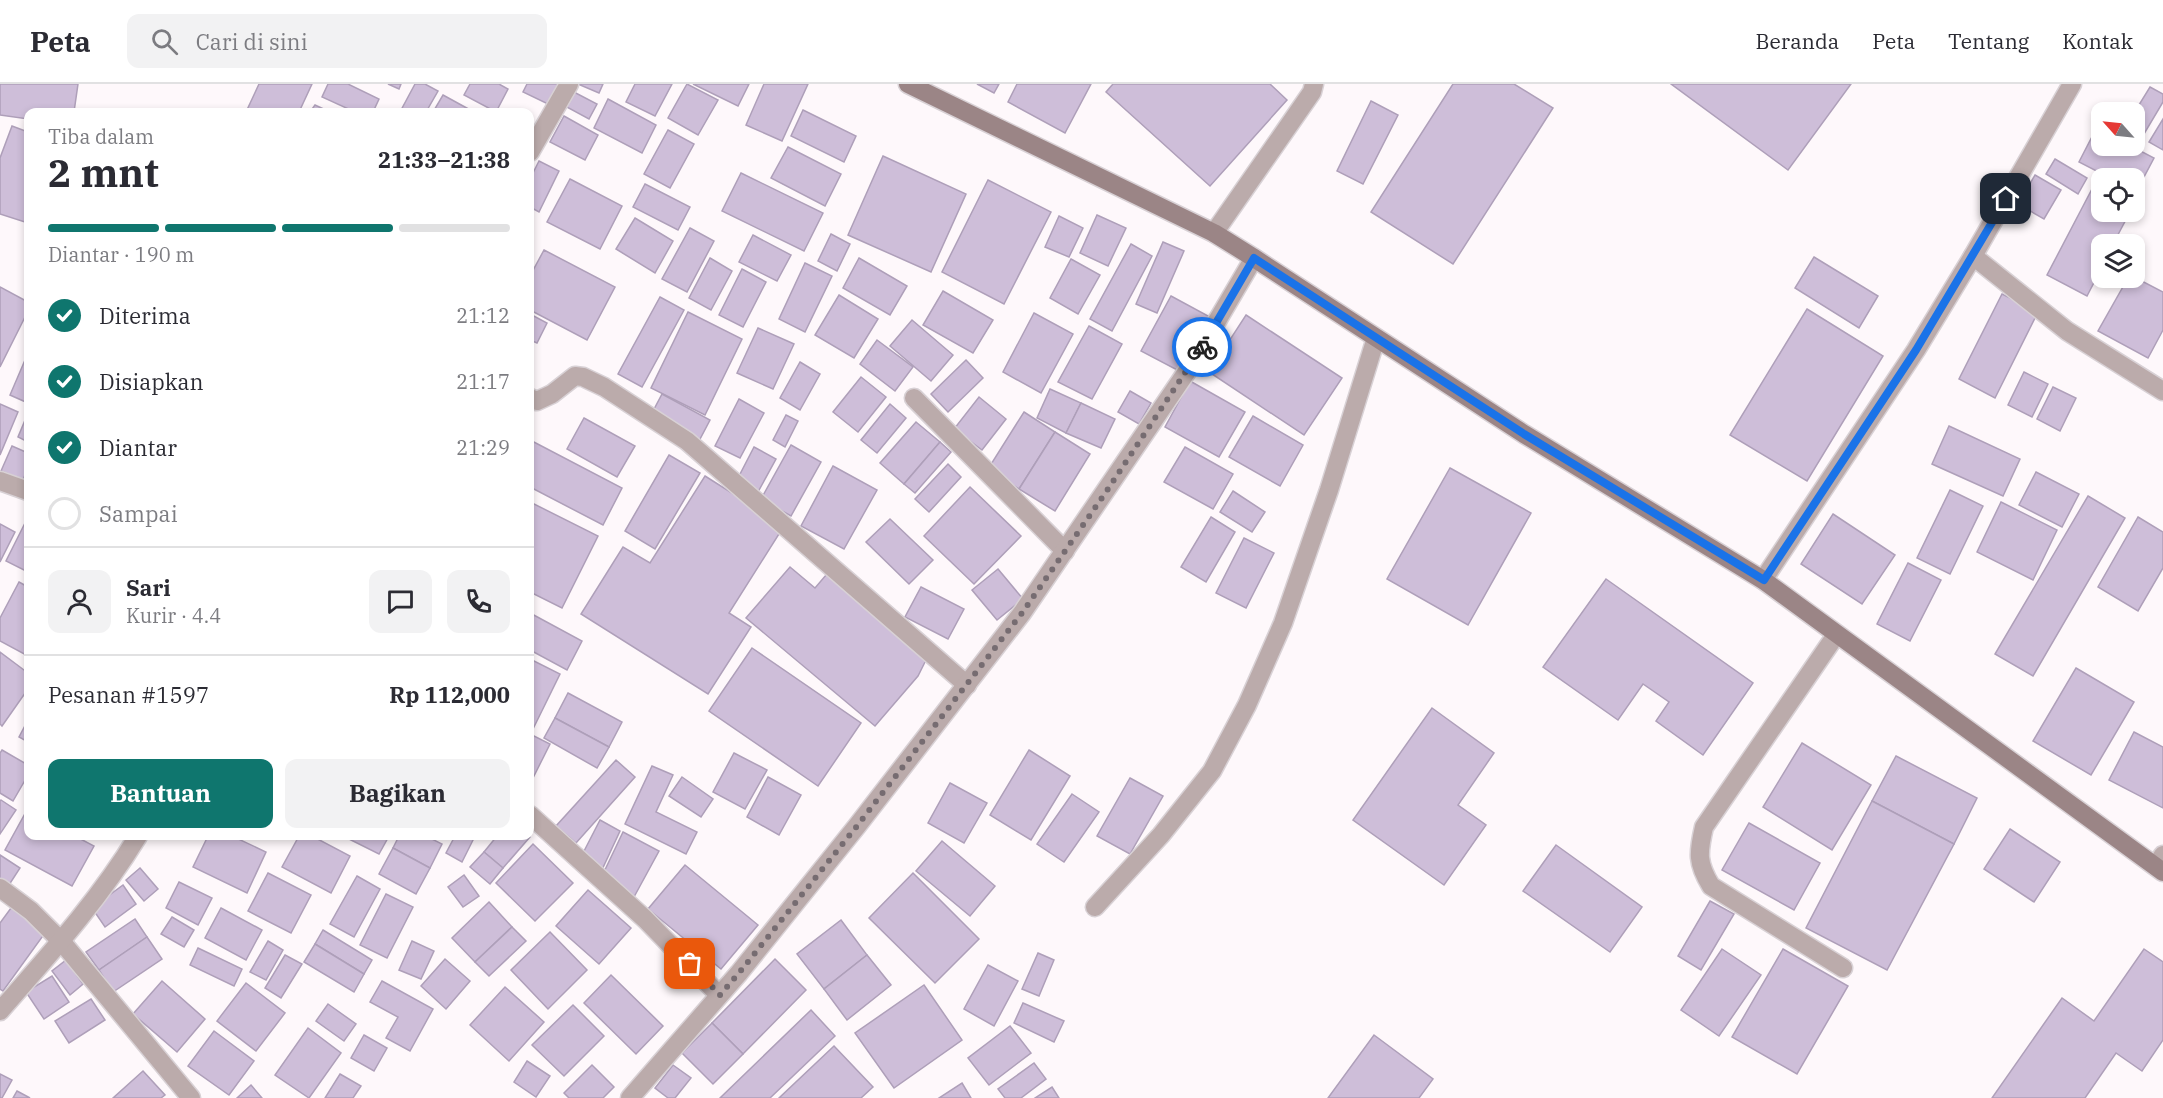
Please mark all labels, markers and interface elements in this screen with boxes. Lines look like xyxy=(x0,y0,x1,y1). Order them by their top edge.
search box xyxy=(127,14,547,68)
text: Peta xyxy=(30,23,91,60)
icon: search xyxy=(148,25,181,58)
text: Cari di sini xyxy=(196,27,308,56)
text: Beranda xyxy=(1756,27,1839,55)
text: Peta xyxy=(1872,27,1915,55)
text: Tentang xyxy=(1948,27,2029,55)
text: Kontak xyxy=(2062,27,2133,55)
north arrow xyxy=(2091,102,2145,156)
map controls xyxy=(2091,102,2145,288)
text: Tiba dalam xyxy=(48,123,154,150)
text: 21:33–21:38 xyxy=(378,145,510,174)
text: 2 mnt xyxy=(48,147,159,198)
button: locate xyxy=(2091,168,2145,222)
pin xyxy=(1980,173,2031,224)
icon: home xyxy=(1989,182,2022,215)
button: layers xyxy=(2091,234,2145,288)
text: Diantar · 190 m xyxy=(48,241,194,268)
icon: check xyxy=(48,299,81,332)
text: Diterima xyxy=(99,301,191,330)
text: 21:12 xyxy=(456,302,510,329)
courier xyxy=(1172,317,1232,377)
icon: bike xyxy=(1186,331,1219,364)
icon: check xyxy=(48,365,81,398)
text: Disiapkan xyxy=(99,367,204,396)
text: 21:17 xyxy=(456,368,510,395)
icon: check xyxy=(48,431,81,464)
text: Diantar xyxy=(99,433,177,462)
text: 21:29 xyxy=(456,434,510,461)
text: Sampai xyxy=(99,499,178,528)
button: person xyxy=(48,570,111,633)
button: chat xyxy=(369,570,432,633)
button: phone xyxy=(447,570,510,633)
text: Sari xyxy=(126,573,171,602)
text: Kurir · 4.4 xyxy=(126,602,221,629)
text: Pesanan #1597 xyxy=(48,680,209,709)
text: Rp 112,000 xyxy=(389,680,510,709)
button: Bantuan xyxy=(48,759,273,828)
button: Bagikan xyxy=(285,759,510,828)
pin xyxy=(664,938,715,989)
icon: bag xyxy=(673,947,706,980)

